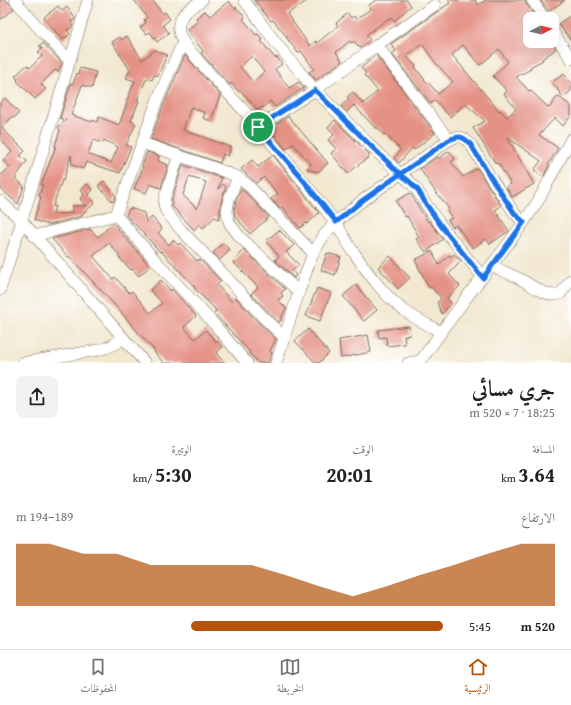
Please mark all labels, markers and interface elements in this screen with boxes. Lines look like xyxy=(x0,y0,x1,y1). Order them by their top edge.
north arrow xyxy=(523,12,559,48)
map controls xyxy=(523,12,559,48)
pin xyxy=(241,110,275,144)
icon: arrive xyxy=(247,116,269,138)
text: جري مسائي xyxy=(472,372,555,404)
button: share xyxy=(16,376,58,418)
text: 18:25 · 7 × 520 m xyxy=(469,403,555,422)
text: الوتيرة xyxy=(171,441,192,457)
text: الوقت xyxy=(352,441,373,457)
text: المسافة xyxy=(533,441,555,457)
text: 5:30 xyxy=(155,460,192,489)
text: 20:01 xyxy=(326,460,373,489)
text: 3.64 xyxy=(518,460,555,489)
text: /km xyxy=(133,470,155,486)
text: km xyxy=(501,470,518,486)
text: 189–194 m xyxy=(16,507,73,526)
text: الارتفاع xyxy=(521,508,555,527)
text: 5:45 xyxy=(469,617,491,636)
text: 520 m xyxy=(521,617,555,636)
tab: المحفوظات xyxy=(80,656,117,699)
tab: الخريطة xyxy=(277,656,304,699)
tab: الرئيسية xyxy=(464,656,491,699)

